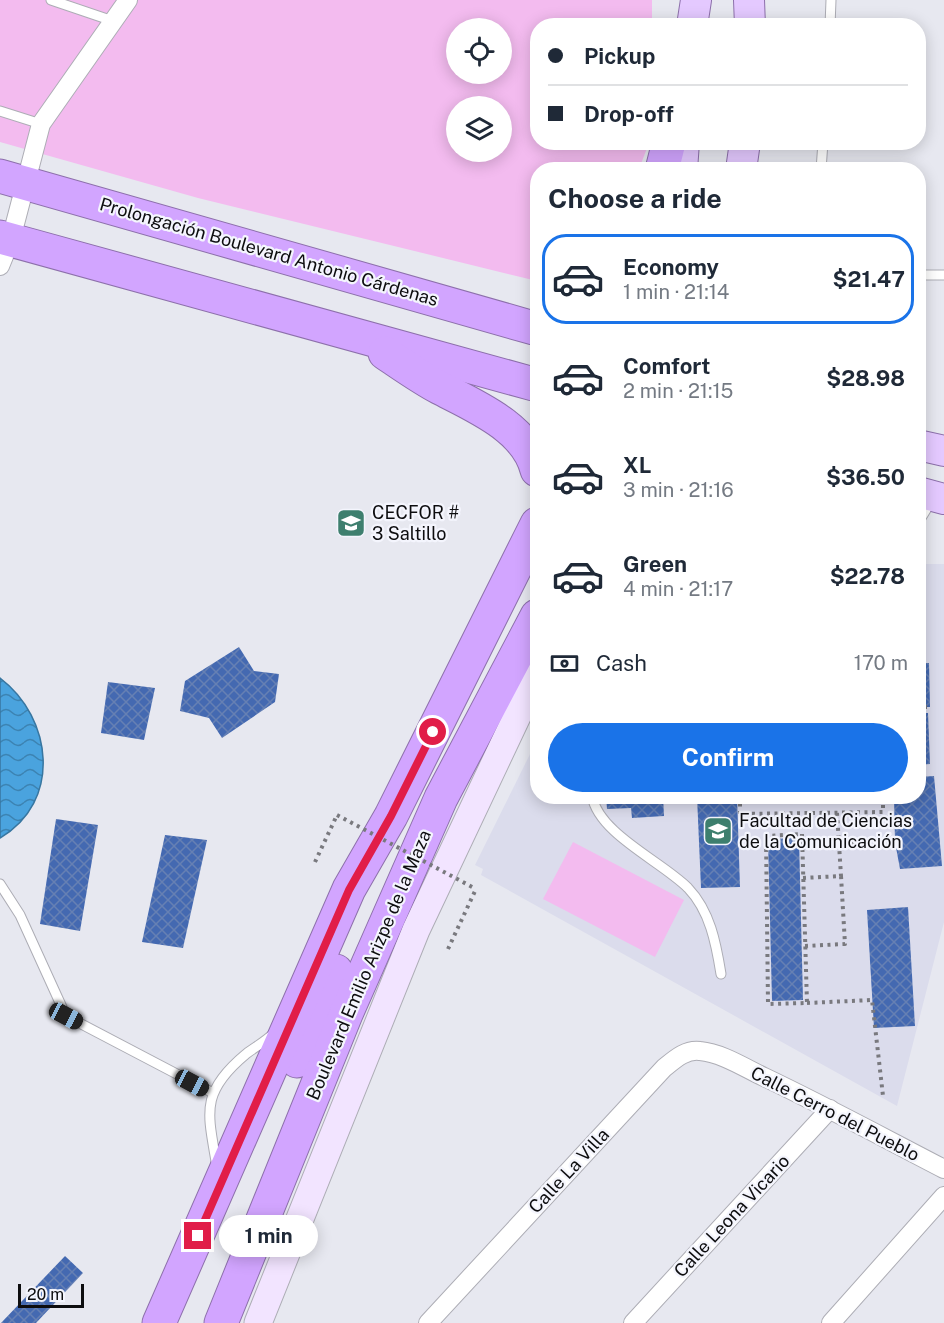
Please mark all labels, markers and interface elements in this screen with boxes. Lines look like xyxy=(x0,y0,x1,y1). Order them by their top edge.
map controls xyxy=(446,18,512,162)
button: locate xyxy=(446,18,512,84)
text: Pickup xyxy=(584,43,655,69)
button: layers xyxy=(446,96,512,162)
text: Drop-off xyxy=(584,101,674,127)
text: Choose a ride xyxy=(548,182,722,214)
street label: Prolongación Boulevard Antonio Cárdenas xyxy=(97,193,441,310)
icon: car xyxy=(551,252,605,306)
text: Economy xyxy=(623,254,719,280)
text: $21.47 xyxy=(833,266,905,292)
text: 1 min · 21:14 xyxy=(623,280,729,304)
icon: car xyxy=(551,351,605,405)
text: Comfort xyxy=(623,353,710,379)
text: $28.98 xyxy=(826,365,905,391)
text: 2 min · 21:15 xyxy=(623,379,733,403)
icon: car xyxy=(551,450,605,504)
text: XL xyxy=(623,452,651,478)
text: $36.50 xyxy=(826,464,905,490)
text: 3 min · 21:16 xyxy=(623,478,734,502)
place label: CECFOR # 3 Saltillo xyxy=(372,502,459,544)
school or university icon: CECFOR # 3 Saltillo xyxy=(335,507,367,539)
icon: car xyxy=(551,549,605,603)
text: Green xyxy=(623,551,687,577)
text: $22.78 xyxy=(830,563,905,589)
text: 4 min · 21:17 xyxy=(623,577,733,601)
icon: cash xyxy=(548,647,581,680)
text: Cash xyxy=(596,650,647,676)
text: 170 m xyxy=(854,651,908,675)
route start xyxy=(419,718,446,745)
button: Confirm xyxy=(548,723,908,792)
place label: Facultad de Ciencias de la Comunicación xyxy=(739,810,912,852)
school or university icon: Facultad de Ciencias de la Comunicación xyxy=(702,815,734,847)
street label: Boulevard Emilio Arizpe de la Maza xyxy=(302,827,435,1103)
car xyxy=(46,1000,86,1032)
street label: Calle Cerro del Pueblo xyxy=(747,1062,923,1165)
car xyxy=(172,1067,212,1099)
street label: Calle La Villa xyxy=(524,1124,613,1217)
street label: Calle Leona Vicario xyxy=(670,1150,794,1281)
callout: 1 min xyxy=(219,1215,318,1257)
route end xyxy=(184,1222,211,1249)
text: 1 min xyxy=(244,1224,293,1248)
scale bar xyxy=(18,1281,84,1308)
text: 20 m xyxy=(27,1285,64,1304)

